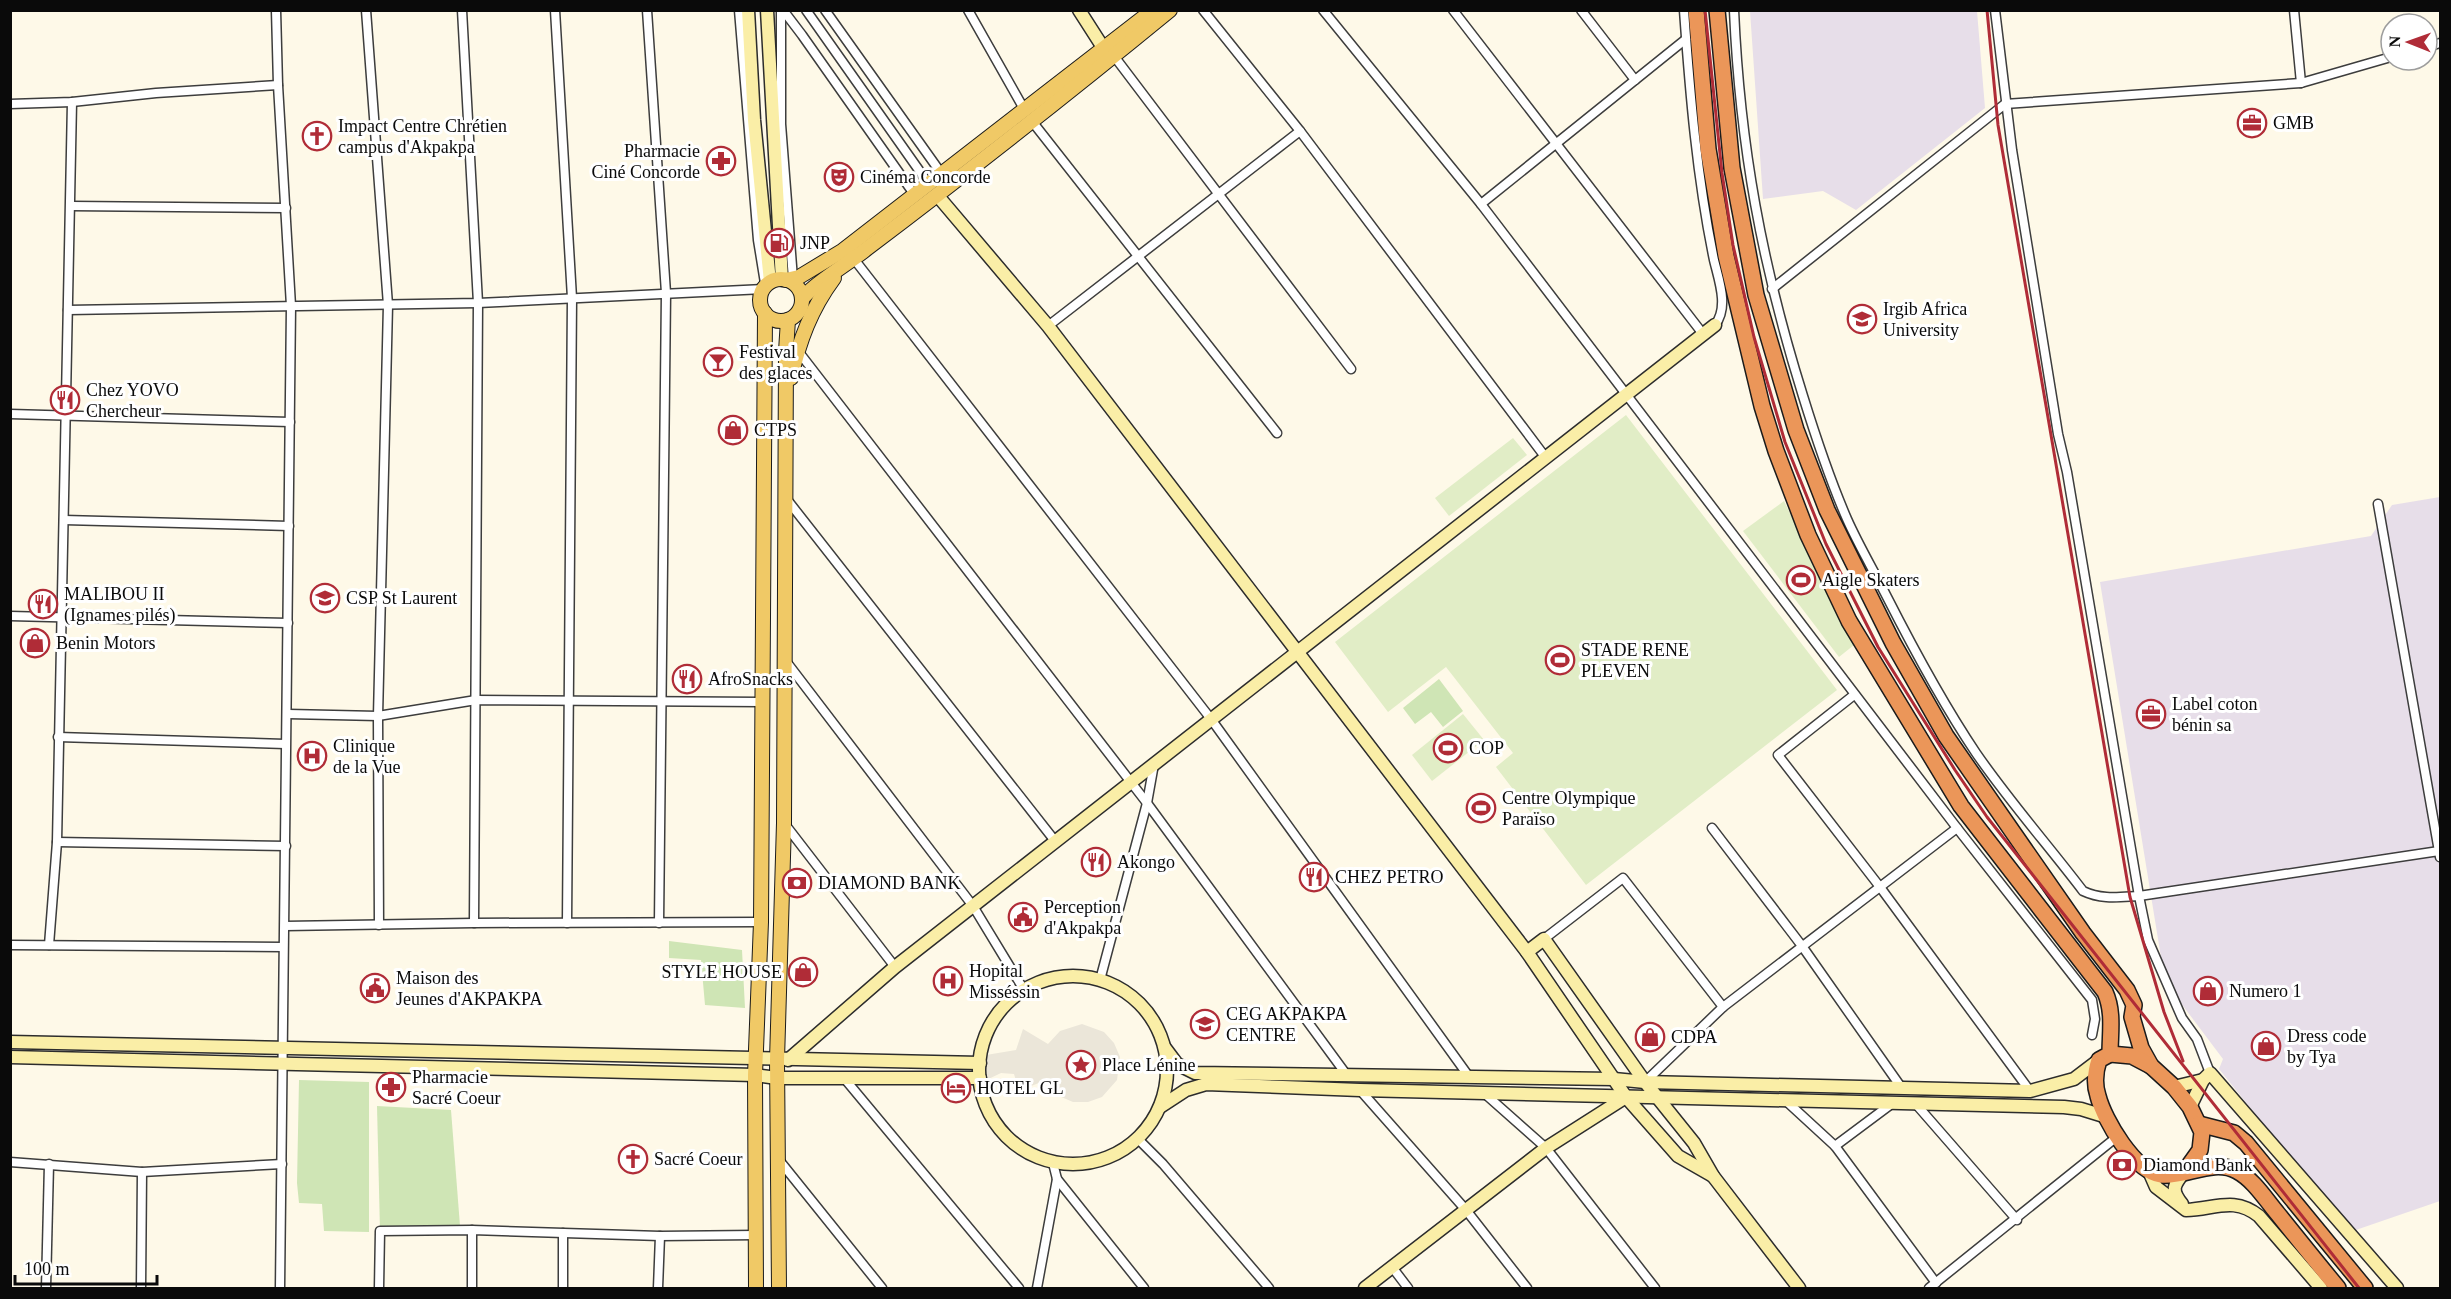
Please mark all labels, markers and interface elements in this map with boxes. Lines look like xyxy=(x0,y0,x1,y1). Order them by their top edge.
north arrow xyxy=(2379,12,2439,72)
text: N xyxy=(2386,35,2403,48)
office icon: GMB xyxy=(2236,107,2268,139)
place label: GMB xyxy=(2273,113,2314,133)
place label: Impact Centre Chrétien campus d'Akpakpa xyxy=(338,116,507,157)
church icon: Impact Centre Chrétien campus d'Akpakpa xyxy=(301,120,333,152)
place label: Pharmacie Ciné Concorde xyxy=(592,141,700,182)
pharmacy icon: Pharmacie Ciné Concorde xyxy=(705,145,737,177)
theatre icon: Cinéma Concorde xyxy=(823,161,855,193)
place label: Cinéma Concorde xyxy=(860,167,990,187)
fuel station icon: JNP xyxy=(763,227,795,259)
place label: JNP xyxy=(800,233,830,253)
place label: Irgib Africa University xyxy=(1883,299,1967,340)
school or university icon: Irgib Africa University xyxy=(1846,303,1878,335)
place label: Festival des glaces xyxy=(739,342,812,383)
bar icon: Festival des glaces xyxy=(702,346,734,378)
place label: Chez YOVO Chercheur xyxy=(86,380,179,421)
restaurant icon: Chez YOVO Chercheur xyxy=(49,384,81,416)
shop icon: CTPS xyxy=(717,414,749,446)
place label: CTPS xyxy=(754,420,797,440)
sports icon: Aigle Skaters xyxy=(1785,564,1817,596)
place label: Aigle Skaters xyxy=(1822,570,1919,590)
school or university icon: CSP St Laurent xyxy=(309,582,341,614)
place label: MALIBOU II (Ignames pilés) xyxy=(64,584,175,626)
restaurant icon: MALIBOU II (Ignames pilés) xyxy=(27,588,59,620)
place label: CSP St Laurent xyxy=(346,588,457,608)
shop icon: Benin Motors xyxy=(19,627,51,659)
place label: Benin Motors xyxy=(56,633,156,653)
place label: STADE RENE PLEVEN xyxy=(1581,640,1689,681)
sports icon: STADE RENE PLEVEN xyxy=(1544,644,1576,676)
restaurant icon: AfroSnacks xyxy=(671,663,703,695)
place label: AfroSnacks xyxy=(708,669,793,689)
place label: Label coton bénin sa xyxy=(2172,694,2257,735)
office icon: Label coton bénin sa xyxy=(2135,698,2167,730)
sports icon: COP xyxy=(1432,732,1464,764)
place label: Clinique de la Vue xyxy=(333,736,401,777)
place label: COP xyxy=(1469,738,1504,758)
hospital icon: Clinique de la Vue xyxy=(296,740,328,772)
place label: Centre Olympique Paraïso xyxy=(1502,788,1635,829)
sports icon: Centre Olympique Paraïso xyxy=(1465,792,1497,824)
restaurant icon: Akongo xyxy=(1080,846,1112,878)
place label: Akongo xyxy=(1117,852,1175,872)
restaurant icon: CHEZ PETRO xyxy=(1298,861,1330,893)
bank icon: DIAMOND BANK xyxy=(781,867,813,899)
place label: CHEZ PETRO xyxy=(1335,867,1444,887)
place label: DIAMOND BANK xyxy=(818,873,961,893)
place label: Perception d'Akpakpa xyxy=(1044,897,1121,938)
public building icon: Perception d'Akpakpa xyxy=(1007,901,1039,933)
shop icon: STYLE HOUSE xyxy=(787,956,819,988)
place label: Hopital Misséssin xyxy=(969,961,1040,1002)
place label: STYLE HOUSE xyxy=(662,962,782,982)
hospital icon: Hopital Misséssin xyxy=(932,965,964,997)
place label: Maison des Jeunes d'AKPAKPA xyxy=(396,968,542,1009)
public building icon: Maison des Jeunes d'AKPAKPA xyxy=(359,972,391,1004)
shop icon: Numero 1 xyxy=(2192,975,2224,1007)
place label: Numero 1 xyxy=(2229,981,2301,1001)
place label: CEG AKPAKPA CENTRE xyxy=(1226,1004,1347,1045)
school or university icon: CEG AKPAKPA CENTRE xyxy=(1189,1008,1221,1040)
shop icon: CDPA xyxy=(1634,1021,1666,1053)
place label: Dress code by Tya xyxy=(2287,1026,2366,1067)
place label: CDPA xyxy=(1671,1027,1717,1047)
shop icon: Dress code by Tya xyxy=(2250,1030,2282,1062)
place icon: Place Lénine xyxy=(1065,1049,1097,1081)
place label: Place Lénine xyxy=(1102,1055,1195,1075)
place label: Pharmacie Sacré Coeur xyxy=(412,1067,500,1108)
pharmacy icon: Pharmacie Sacré Coeur xyxy=(375,1071,407,1103)
hotel icon: HOTEL GL xyxy=(940,1072,972,1104)
place label: HOTEL GL xyxy=(977,1078,1064,1098)
church icon: Sacré Coeur xyxy=(617,1143,649,1175)
place label: Sacré Coeur xyxy=(654,1149,742,1169)
bank icon: Diamond Bank xyxy=(2106,1149,2138,1181)
place label: Diamond Bank xyxy=(2143,1155,2253,1175)
scale bar xyxy=(15,1248,158,1286)
text: 100 m xyxy=(24,1259,70,1279)

